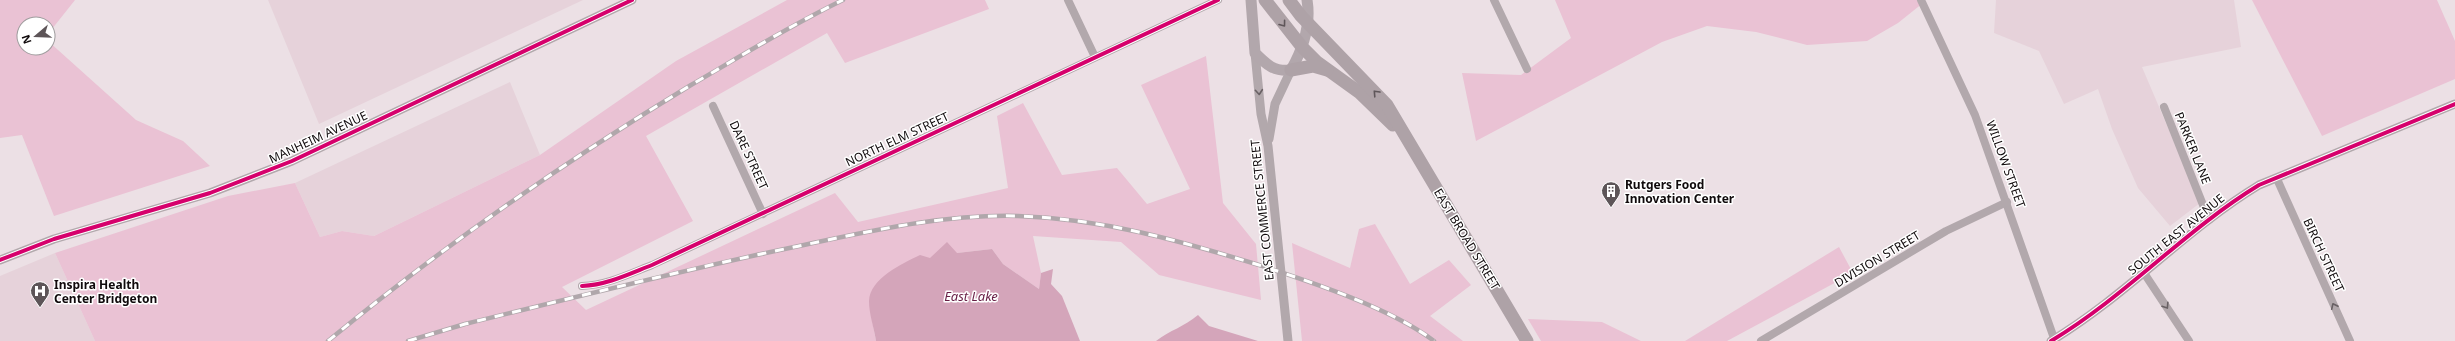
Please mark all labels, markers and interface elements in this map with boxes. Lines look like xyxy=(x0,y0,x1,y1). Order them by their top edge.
north arrow xyxy=(16,16,56,56)
one-way arrow xyxy=(1278,20,1285,27)
text: N xyxy=(18,33,35,46)
one-way arrow xyxy=(1254,89,1263,95)
one-way arrow xyxy=(1373,91,1380,98)
street label: MANHEIM AVENUE xyxy=(266,107,370,167)
street label: NORTH ELM STREET xyxy=(842,107,952,170)
street label: PARKER LANE xyxy=(2171,109,2215,187)
street label: DARE STREET xyxy=(726,118,773,193)
street label: WILLOW STREET xyxy=(1982,118,2030,210)
street label: EAST COMMERCE STREET xyxy=(1246,138,1278,281)
place label: Rutgers Food Innovation Center xyxy=(1625,176,1735,207)
building icon: Rutgers Food Innovation Center xyxy=(1600,180,1622,208)
street label: EAST BROAD STREET xyxy=(1430,185,1504,293)
street label: SOUTH EAST AVENUE xyxy=(2124,190,2228,278)
street label: BIRCH STREET xyxy=(2299,215,2349,295)
street label: DIVISION STREET xyxy=(1831,227,1923,291)
place label: Inspira Health Center Bridgeton xyxy=(54,276,157,307)
hospital icon: Inspira Health Center Bridgeton xyxy=(29,280,51,308)
water label: East Lake xyxy=(944,287,998,305)
one-way arrow xyxy=(2161,301,2168,308)
one-way arrow xyxy=(2331,302,2339,310)

